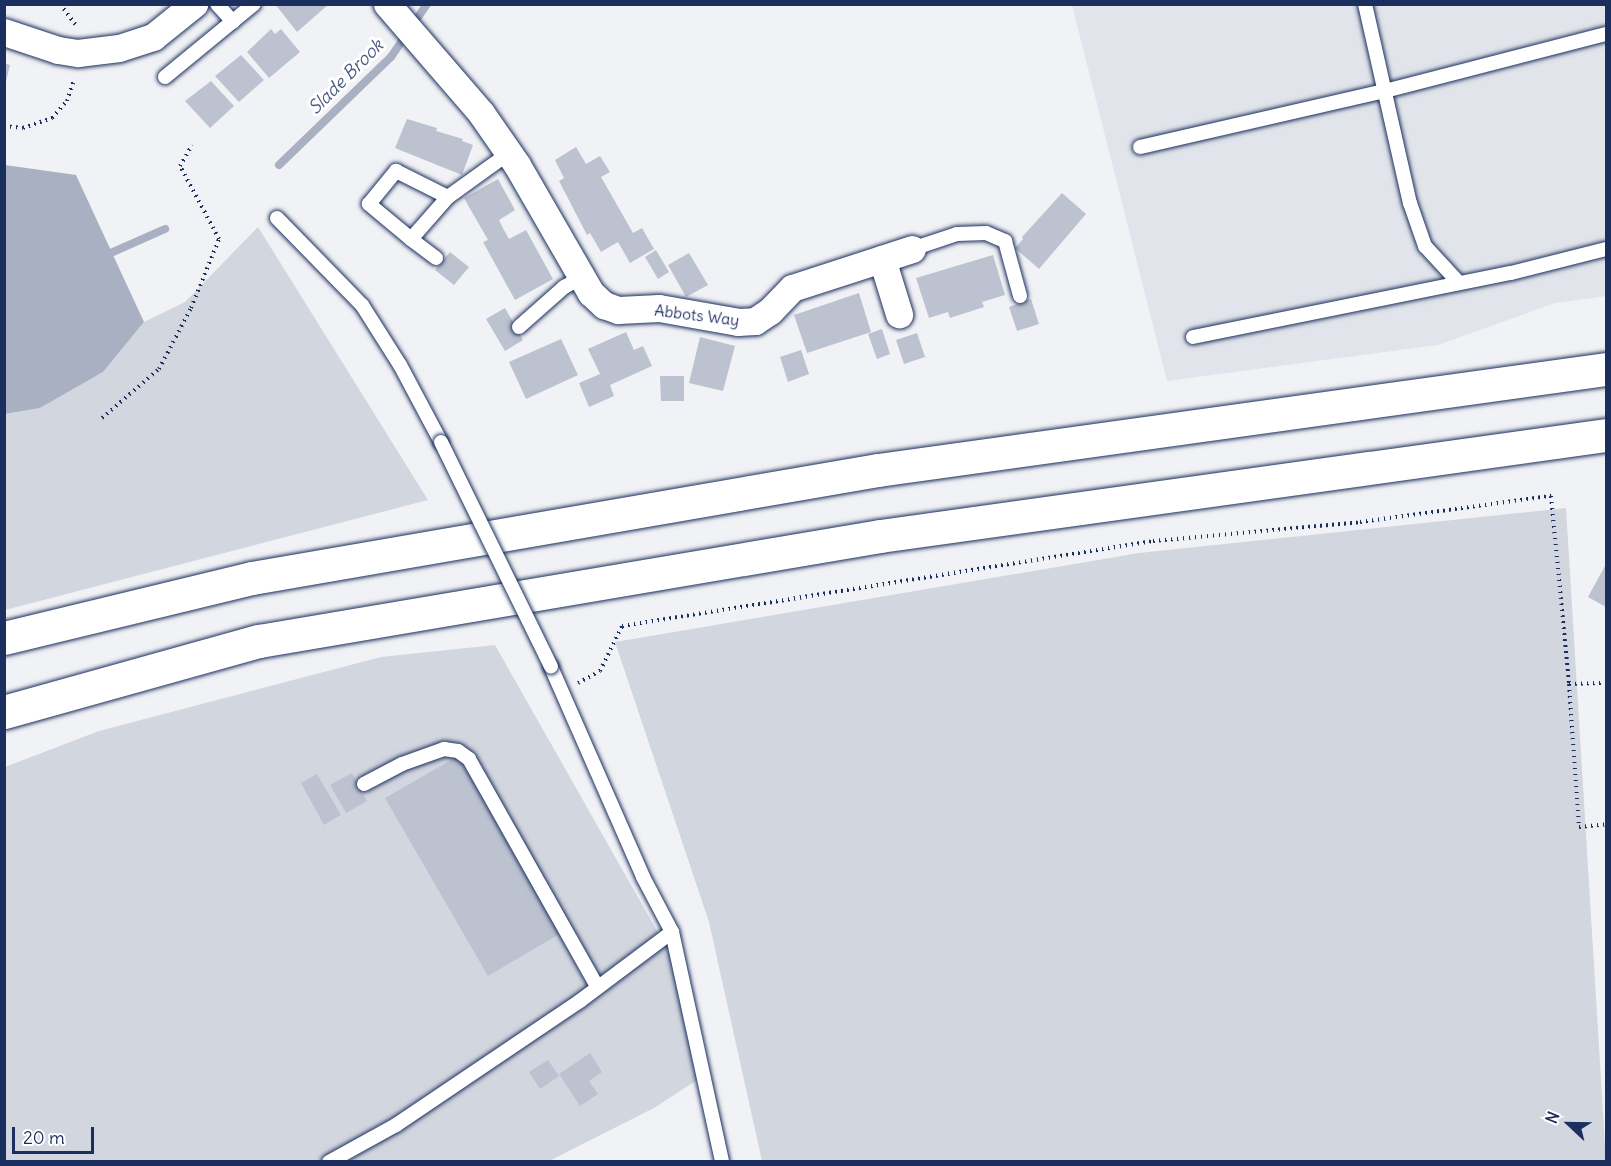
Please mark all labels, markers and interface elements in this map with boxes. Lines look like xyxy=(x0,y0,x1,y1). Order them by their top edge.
water label: Slade Brook xyxy=(304,35,388,119)
street label: Abbots Way xyxy=(653,300,741,330)
north arrow xyxy=(1539,1094,1599,1154)
text: N xyxy=(1541,1108,1564,1126)
scale bar xyxy=(15,1115,98,1153)
text: 20 m xyxy=(23,1126,65,1149)

